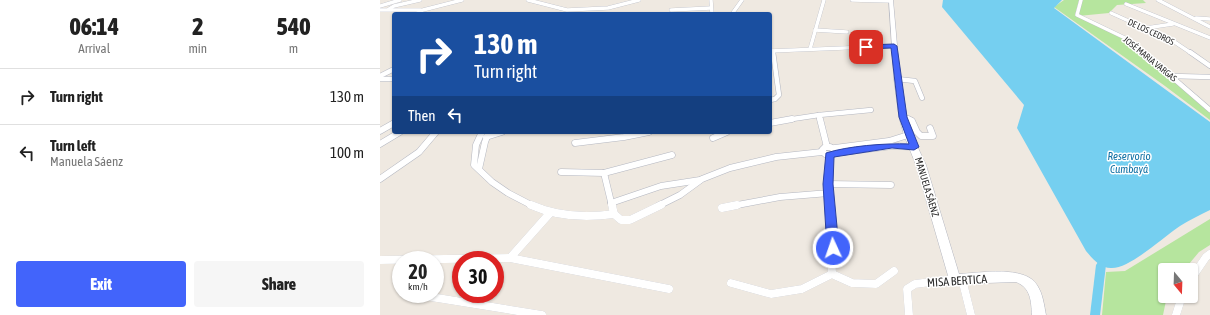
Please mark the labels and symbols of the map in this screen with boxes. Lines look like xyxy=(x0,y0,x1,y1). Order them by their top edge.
street label: DE LOS CEDROS xyxy=(1126,17,1176,47)
pin xyxy=(849,30,883,64)
street label: JOSÉ MARIA VARGAS xyxy=(1121,34,1179,84)
water label: Reservorio Cumbayá xyxy=(1107,150,1151,175)
street label: MANUELA SÁENZ xyxy=(913,156,941,219)
position arrow xyxy=(812,227,854,269)
speed limit sign: 30 xyxy=(452,251,504,303)
north arrow xyxy=(1158,263,1198,303)
street label: MISA BERTICA xyxy=(927,272,988,290)

